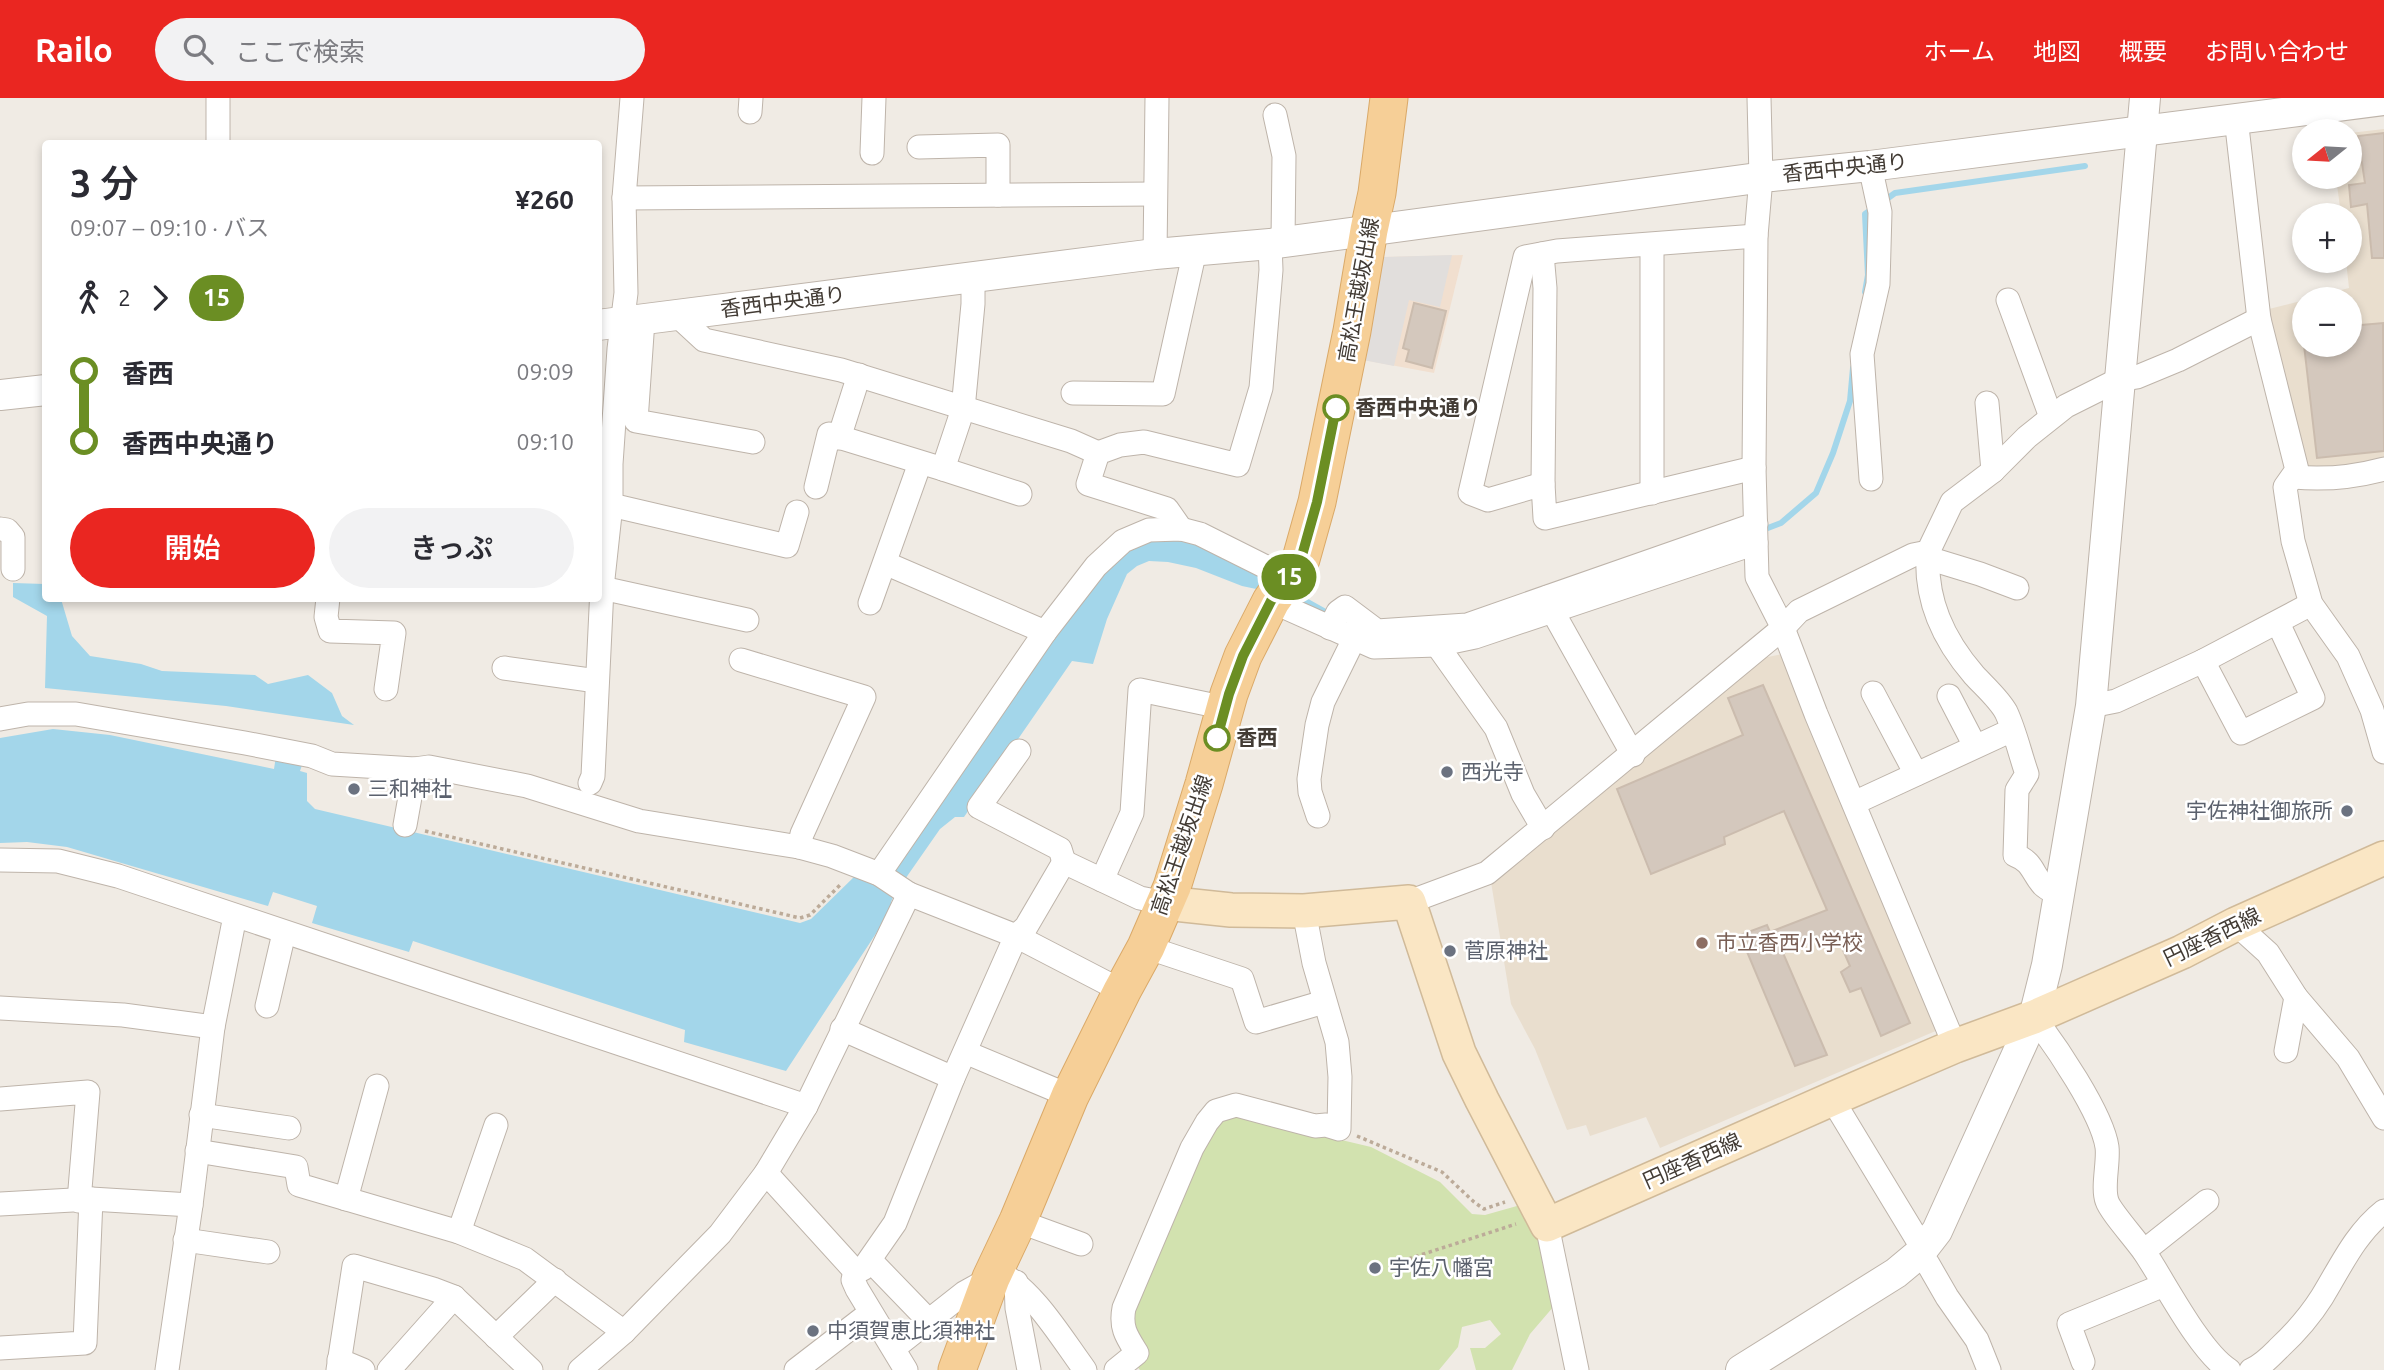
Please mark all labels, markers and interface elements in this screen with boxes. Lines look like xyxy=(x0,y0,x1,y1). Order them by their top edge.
search box xyxy=(155,18,645,81)
icon: search xyxy=(179,30,217,68)
text: Railo xyxy=(35,31,113,68)
text: ここで検索 xyxy=(235,37,365,66)
text: ホーム xyxy=(1924,38,1995,65)
text: 地図 xyxy=(2033,38,2081,65)
text: 概要 xyxy=(2119,38,2167,65)
text: お問い合わせ xyxy=(2205,38,2349,65)
north arrow xyxy=(2292,119,2362,189)
map controls xyxy=(2292,119,2362,357)
street label: 香西中央通り xyxy=(1781,148,1909,186)
text: 3 分 xyxy=(70,162,138,204)
text: ¥260 xyxy=(515,185,574,214)
button: + xyxy=(2292,203,2362,273)
text: 09:07 – 09:10 · バス xyxy=(70,215,269,240)
street label: 高松王越坂出線 xyxy=(1333,215,1383,364)
icon: walk xyxy=(70,279,108,317)
icon: forward xyxy=(141,279,179,317)
street label: 香西中央通り xyxy=(719,281,847,321)
text: 15 xyxy=(203,284,230,311)
text: 2 xyxy=(118,285,131,310)
button: − xyxy=(2292,287,2362,357)
text: 香西 xyxy=(122,359,174,388)
text: 09:09 xyxy=(516,359,574,384)
marker: 香西中央通り xyxy=(1323,395,1349,421)
place label: 香西中央通り xyxy=(1355,395,1481,419)
text: 香西中央通り xyxy=(122,429,278,458)
text: 09:10 xyxy=(516,429,574,454)
button: 開始 xyxy=(70,508,315,588)
button: きっぷ xyxy=(329,508,574,588)
line badge: 15 xyxy=(1258,554,1320,600)
text: 15 xyxy=(1275,563,1303,590)
marker: 香西 xyxy=(1204,725,1230,751)
place label: 香西 xyxy=(1236,725,1278,749)
place label: 西光寺 xyxy=(1461,759,1524,783)
marker: 西光寺 xyxy=(1439,764,1455,780)
street label: 高松王越坂出線 xyxy=(1146,771,1216,918)
place label: 三和神社 xyxy=(368,776,452,800)
marker: 三和神社 xyxy=(346,781,362,797)
place label: 宇佐神社御旅所 xyxy=(2186,798,2333,822)
marker: 宇佐神社御旅所 xyxy=(2339,803,2355,819)
street label: 円座香西線 xyxy=(2159,902,2264,970)
place label: 市立香西小学校 xyxy=(1716,930,1863,954)
marker: 市立香西小学校 xyxy=(1694,935,1710,951)
place label: 菅原神社 xyxy=(1464,938,1548,962)
marker: 菅原神社 xyxy=(1442,943,1458,959)
street label: 円座香西線 xyxy=(1639,1128,1744,1192)
place label: 宇佐八幡宮 xyxy=(1389,1255,1494,1279)
marker: 宇佐八幡宮 xyxy=(1367,1260,1383,1276)
place label: 中須賀恵比須神社 xyxy=(827,1318,995,1342)
marker: 中須賀恵比須神社 xyxy=(805,1323,821,1339)

